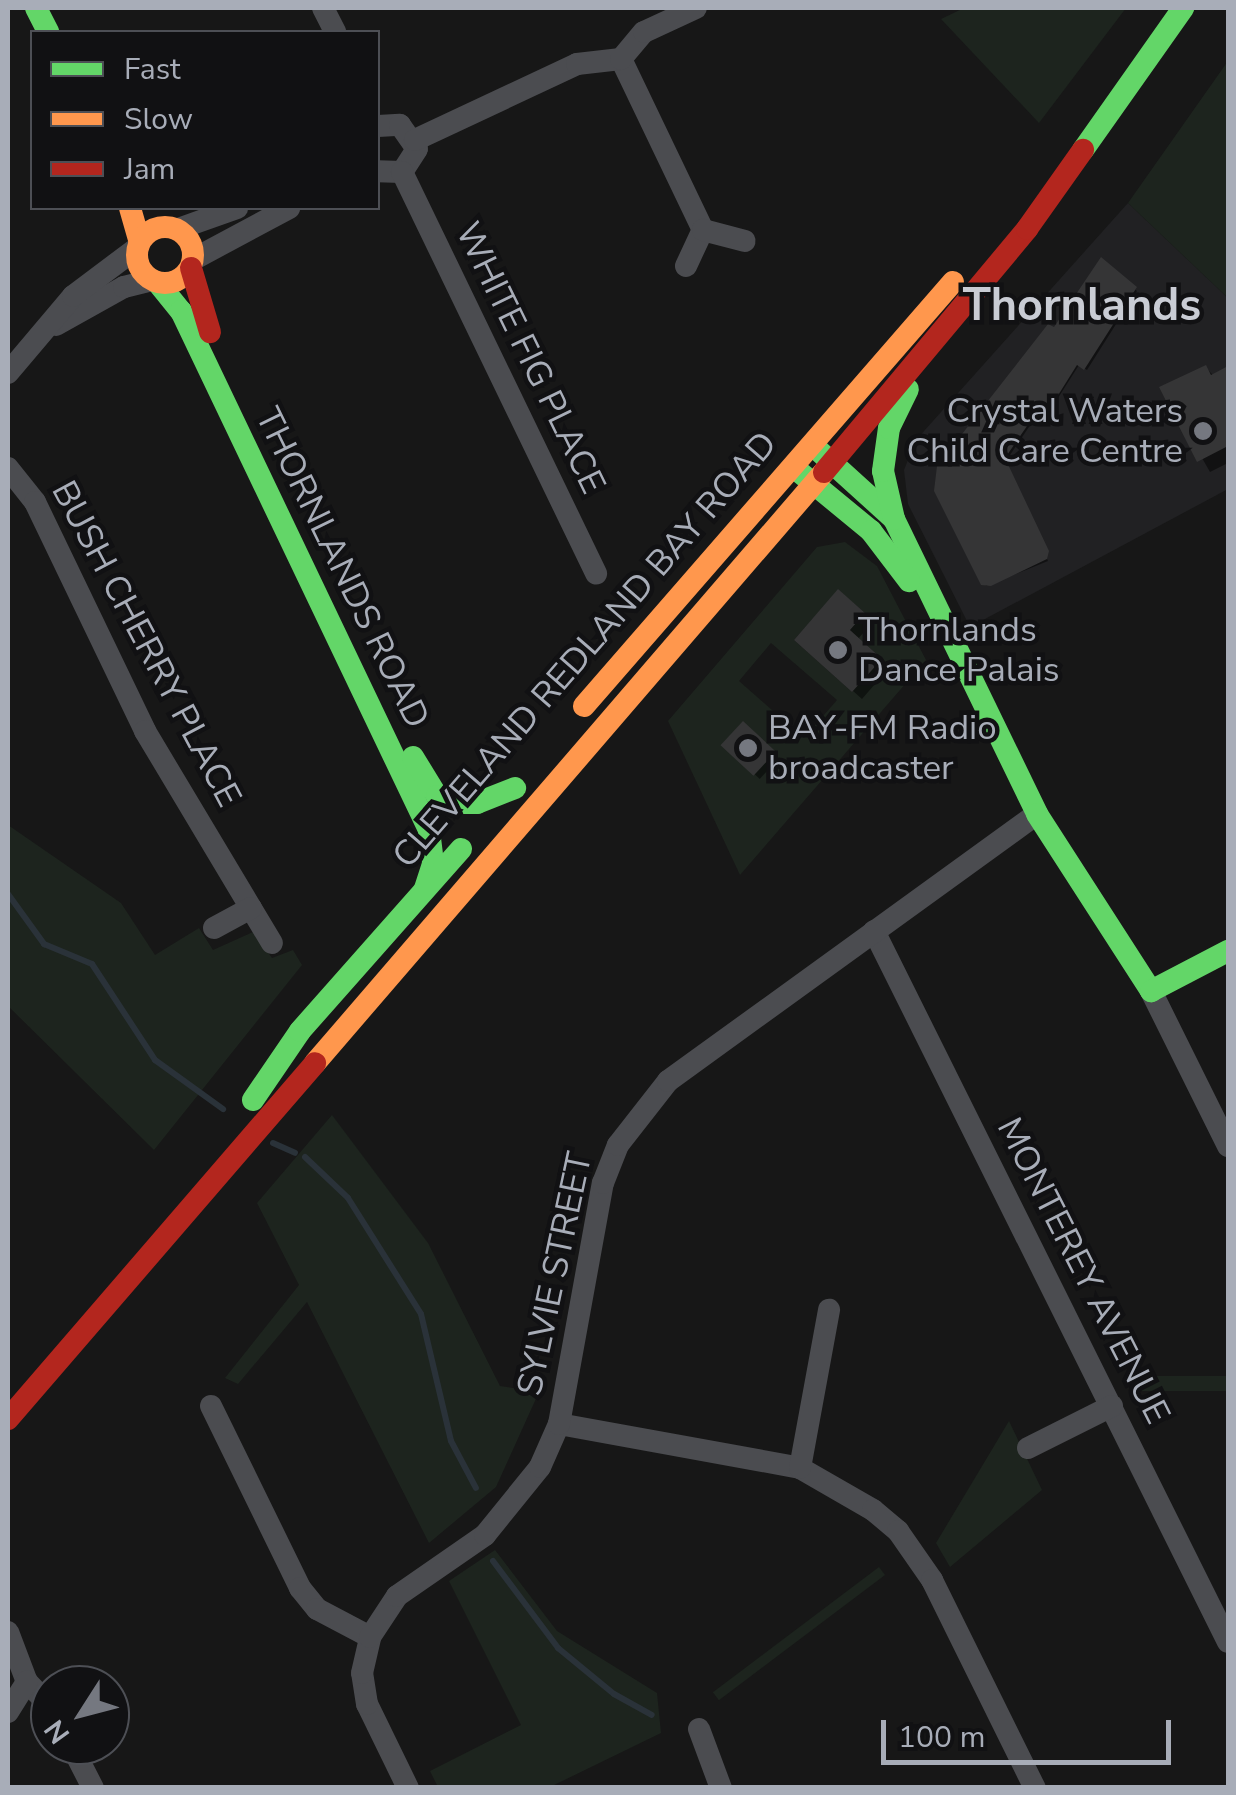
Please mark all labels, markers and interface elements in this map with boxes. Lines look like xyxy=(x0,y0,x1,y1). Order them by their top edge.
legend xyxy=(30,30,380,210)
text: Fast xyxy=(124,49,181,90)
text: Slow xyxy=(124,99,193,140)
text: Jam xyxy=(124,149,175,190)
street label: WHITE FIG PLACE xyxy=(446,215,614,501)
district label: Thornlands xyxy=(963,279,1201,333)
place label: Crystal Waters Child Care Centre xyxy=(906,390,1183,472)
street label: THORNLANDS ROAD xyxy=(246,401,438,735)
marker: Crystal Waters Child Care Centre xyxy=(1192,420,1214,442)
street label: CLEVELAND REDLAND BAY ROAD xyxy=(384,423,786,877)
street label: BUSH CHERRY PLACE xyxy=(42,474,250,814)
place label: Thornlands Dance Palais xyxy=(858,609,1060,691)
marker: Thornlands Dance Palais xyxy=(827,639,849,661)
place label: BAY-FM Radio broadcaster xyxy=(768,707,997,789)
marker: BAY-FM Radio broadcaster xyxy=(737,737,759,759)
street label: MONTEREY AVENUE xyxy=(988,1111,1178,1431)
street label: SYLVIE STREET xyxy=(509,1149,601,1399)
north arrow xyxy=(30,1665,130,1765)
scale bar xyxy=(886,1700,1176,1762)
text: N xyxy=(36,1712,79,1751)
text: 100 m xyxy=(898,1717,985,1758)

